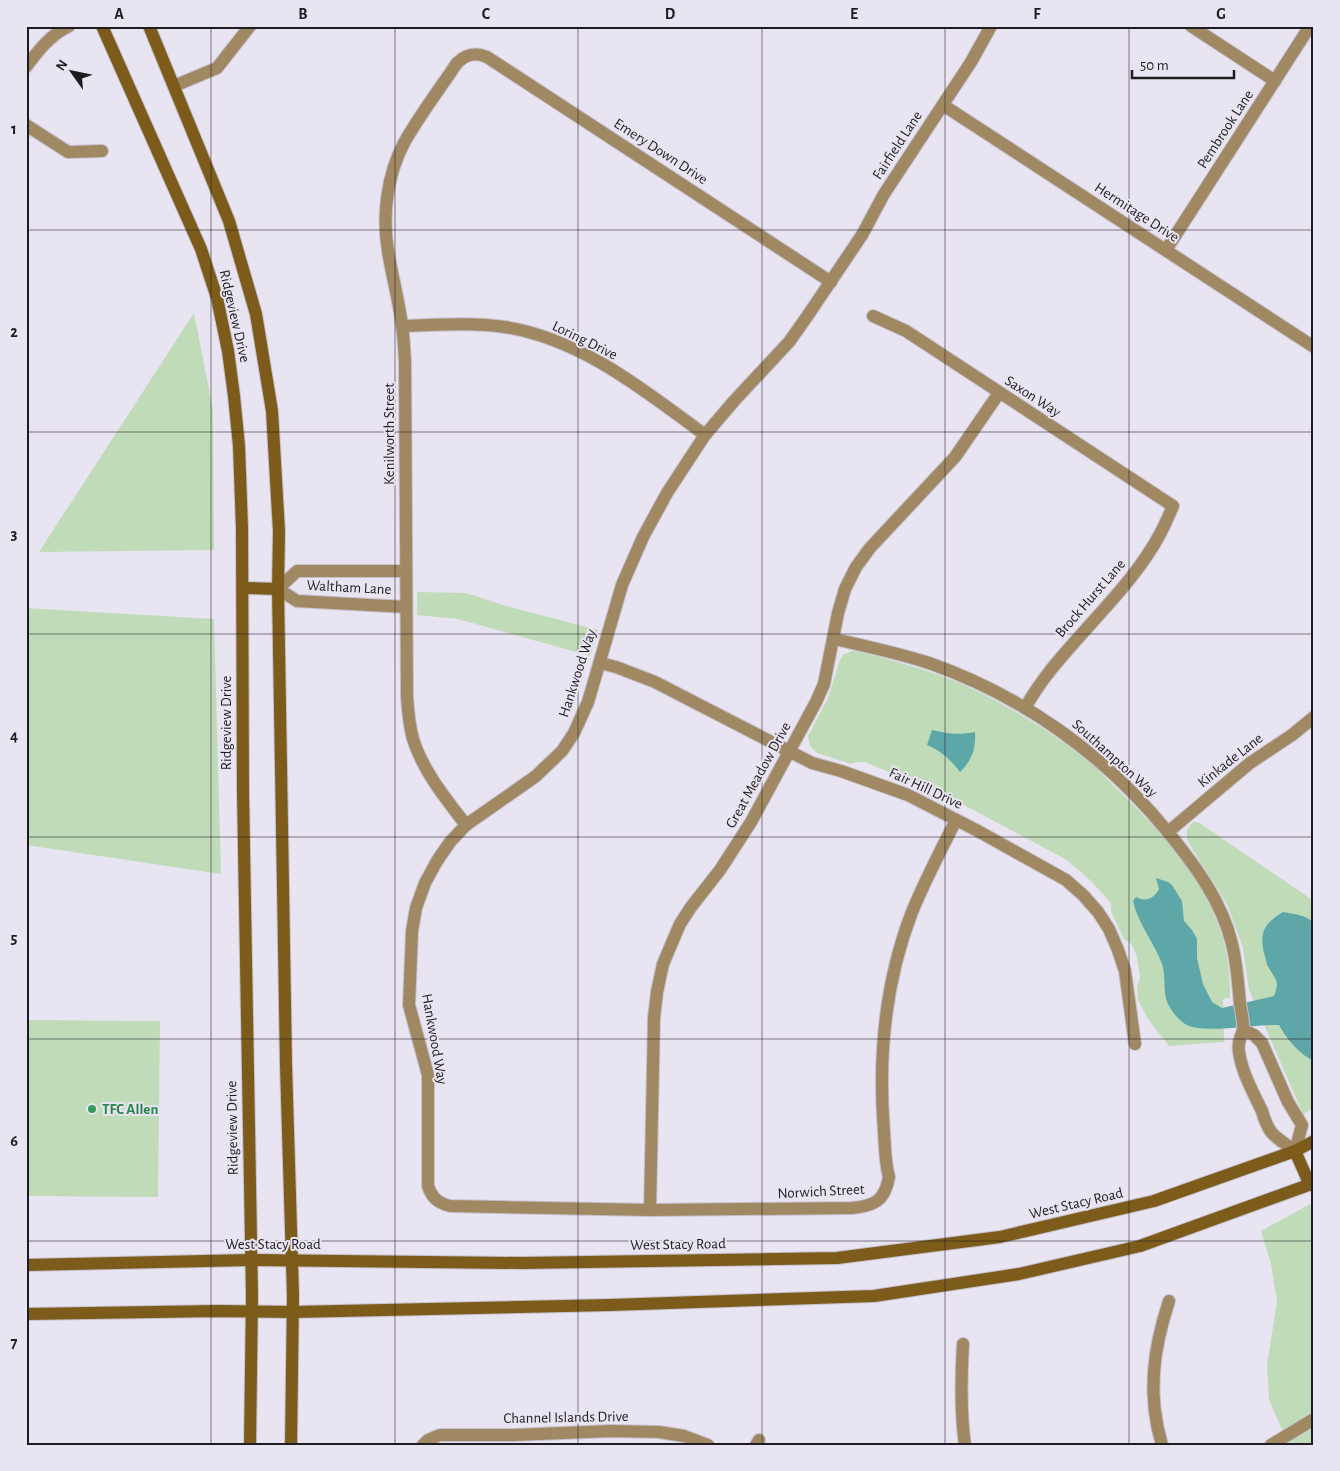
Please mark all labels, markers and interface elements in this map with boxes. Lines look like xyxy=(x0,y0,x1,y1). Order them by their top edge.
text: A xyxy=(114,6,124,22)
text: B xyxy=(298,6,308,22)
text: C xyxy=(482,6,491,22)
text: D xyxy=(665,6,676,22)
text: E xyxy=(850,6,858,22)
text: F xyxy=(1033,6,1041,22)
text: G xyxy=(1216,6,1226,22)
north arrow xyxy=(48,48,98,98)
scale bar xyxy=(1132,48,1235,80)
text: N xyxy=(53,58,70,73)
text: 50 m xyxy=(1140,58,1169,73)
street label: Pembrook Lane xyxy=(1195,87,1256,171)
street label: Fairfield Lane xyxy=(870,108,925,182)
street label: Emery Down Drive xyxy=(611,116,710,187)
text: 1 xyxy=(11,121,17,137)
street label: Hermitage Drive xyxy=(1092,180,1182,245)
street label: Ridgeview Drive xyxy=(217,268,252,364)
street label: Loring Drive xyxy=(550,318,620,363)
text: 2 xyxy=(10,324,18,340)
street label: Saxon Way xyxy=(1002,373,1064,420)
street label: Kenilworth Street xyxy=(382,383,397,485)
text: 3 xyxy=(11,526,18,542)
street label: Brock Hurst Lane xyxy=(1053,556,1128,640)
street label: Waltham Lane xyxy=(306,578,392,597)
street label: Hankwood Way xyxy=(556,627,599,719)
street label: Ridgeview Drive xyxy=(219,676,234,770)
street label: Southampton Way xyxy=(1069,716,1160,801)
street label: Great Meadow Drive xyxy=(723,720,794,831)
text: 4 xyxy=(10,728,18,744)
street label: Kinkade Lane xyxy=(1195,730,1266,790)
street label: Fair Hill Drive xyxy=(887,765,965,812)
text: 5 xyxy=(11,930,18,946)
street label: Hankwood Way xyxy=(419,993,450,1086)
street label: Ridgeview Drive xyxy=(224,1080,241,1175)
place label: TFC Allen xyxy=(102,1102,158,1117)
marker: TFC Allen xyxy=(86,1103,98,1115)
text: 6 xyxy=(10,1133,18,1149)
street label: Norwich Street xyxy=(777,1182,865,1201)
street label: West Stacy Road xyxy=(1028,1185,1125,1222)
street label: West Stacy Road xyxy=(630,1236,726,1253)
street label: West Stacy Road xyxy=(225,1237,321,1252)
text: 7 xyxy=(11,1335,18,1351)
street label: Channel Islands Drive xyxy=(503,1409,629,1426)

